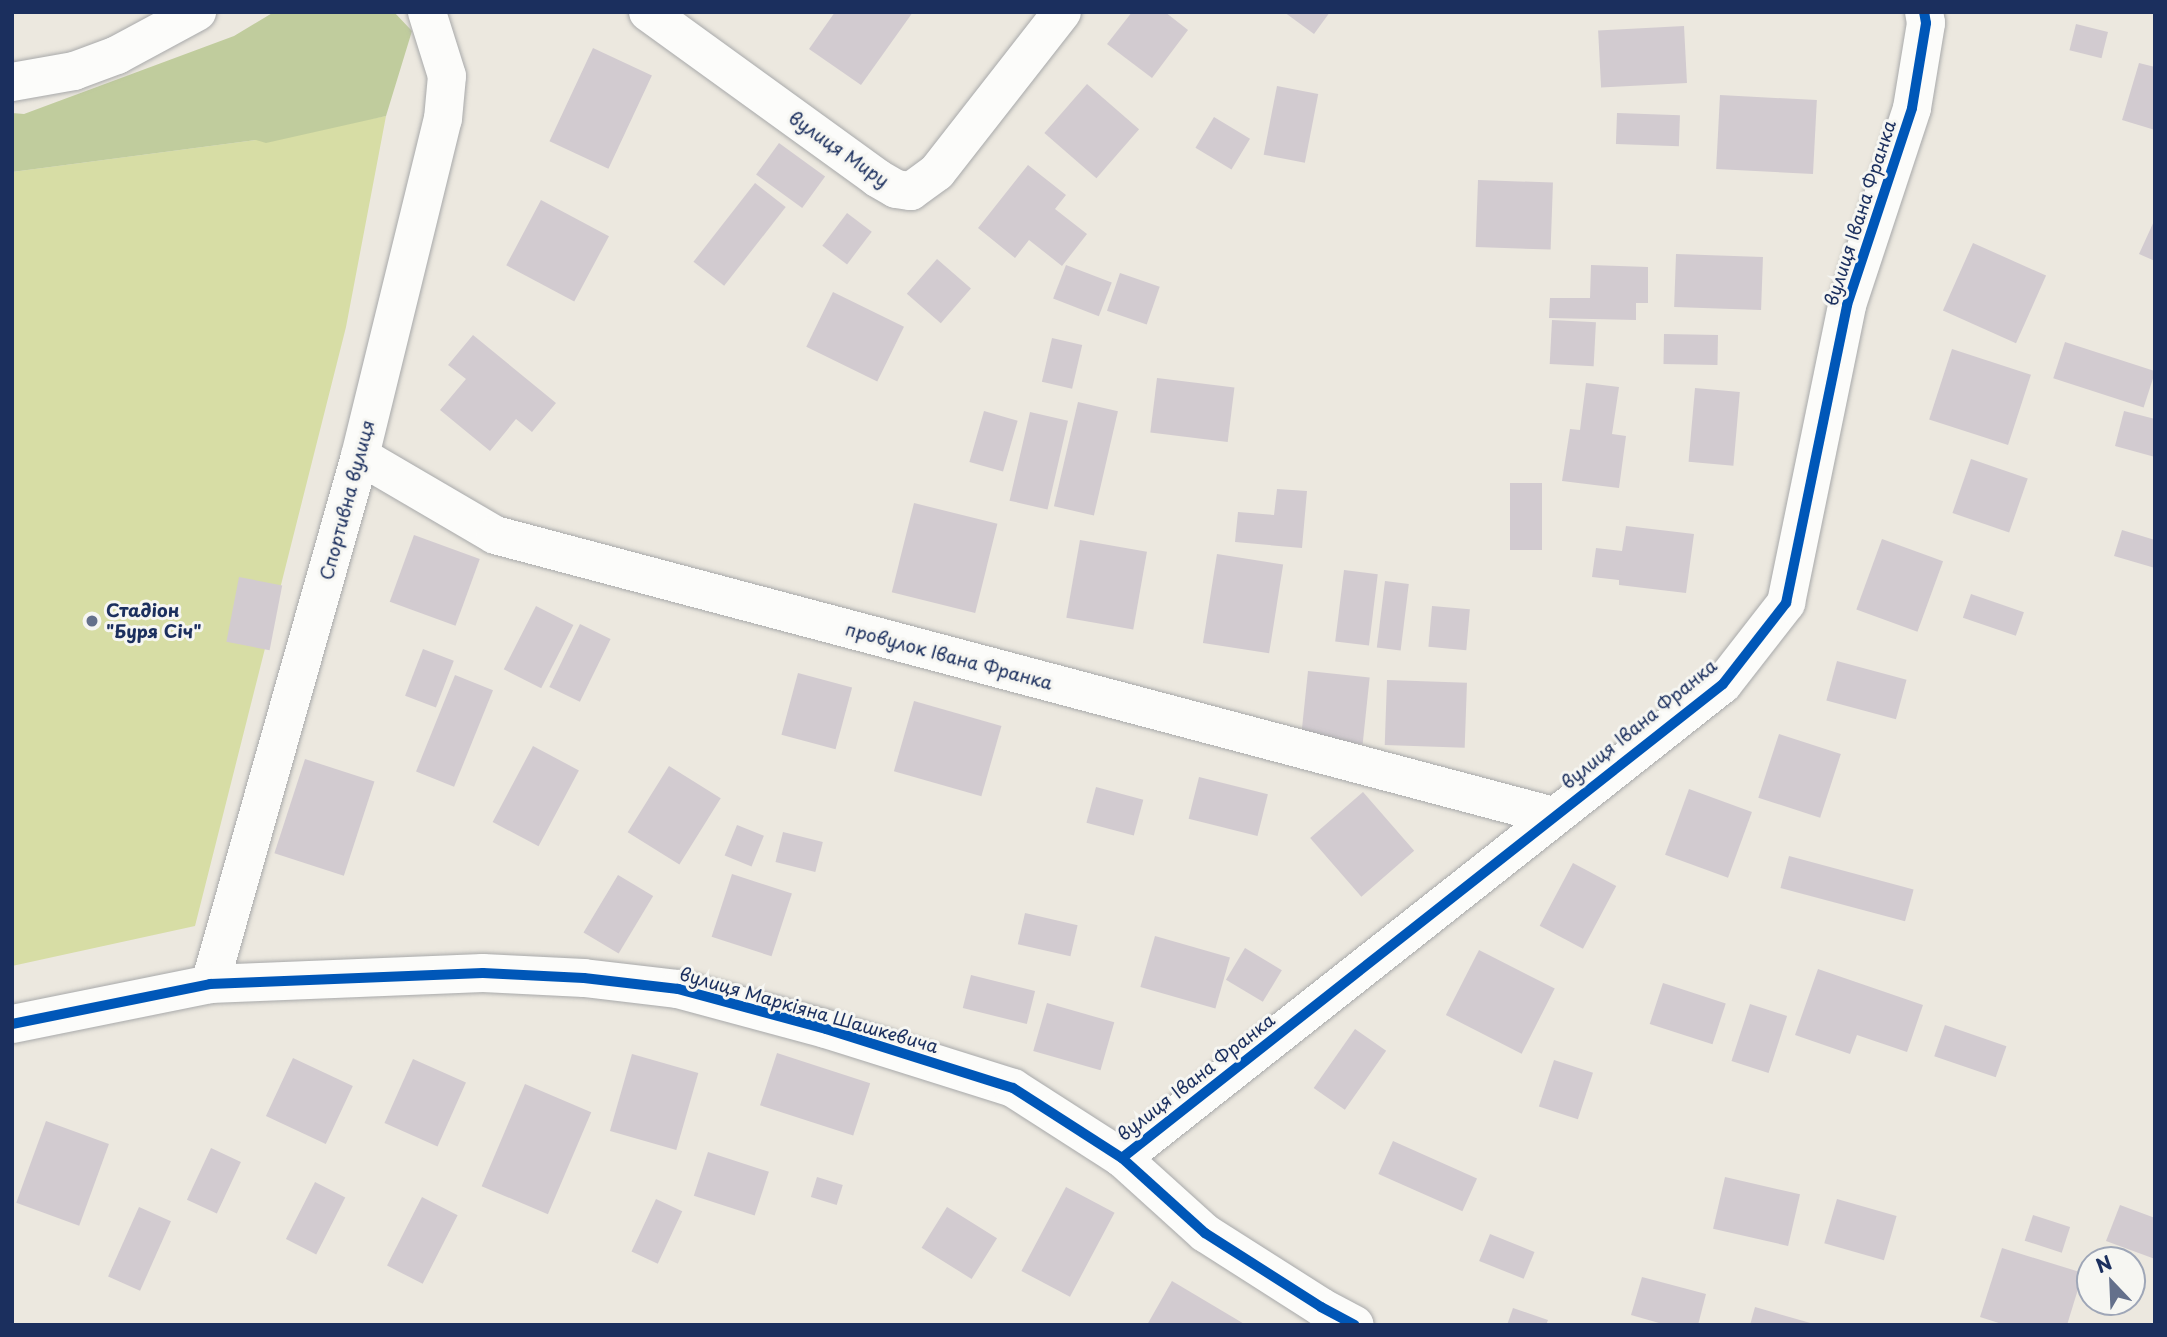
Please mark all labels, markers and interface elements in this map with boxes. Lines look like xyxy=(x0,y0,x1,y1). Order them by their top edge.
street label: вулиця Миру xyxy=(785,106,893,192)
street label: вулиця Івана Франка xyxy=(1820,117,1900,309)
street label: Спортивна вулиця xyxy=(315,417,379,583)
place label: Стадіон "Буря Січ" xyxy=(106,600,202,642)
marker: Стадіон "Буря Січ" xyxy=(84,613,100,629)
street label: провулок Івана Франка xyxy=(842,618,1056,694)
street label: вулиця Івана Франка xyxy=(1557,654,1721,794)
street label: вулиця Маркіяна Шашкевича xyxy=(676,962,942,1058)
street label: вулиця Івана Франка xyxy=(1113,1009,1279,1145)
north arrow xyxy=(2076,1246,2146,1316)
text: N xyxy=(2091,1248,2116,1279)

